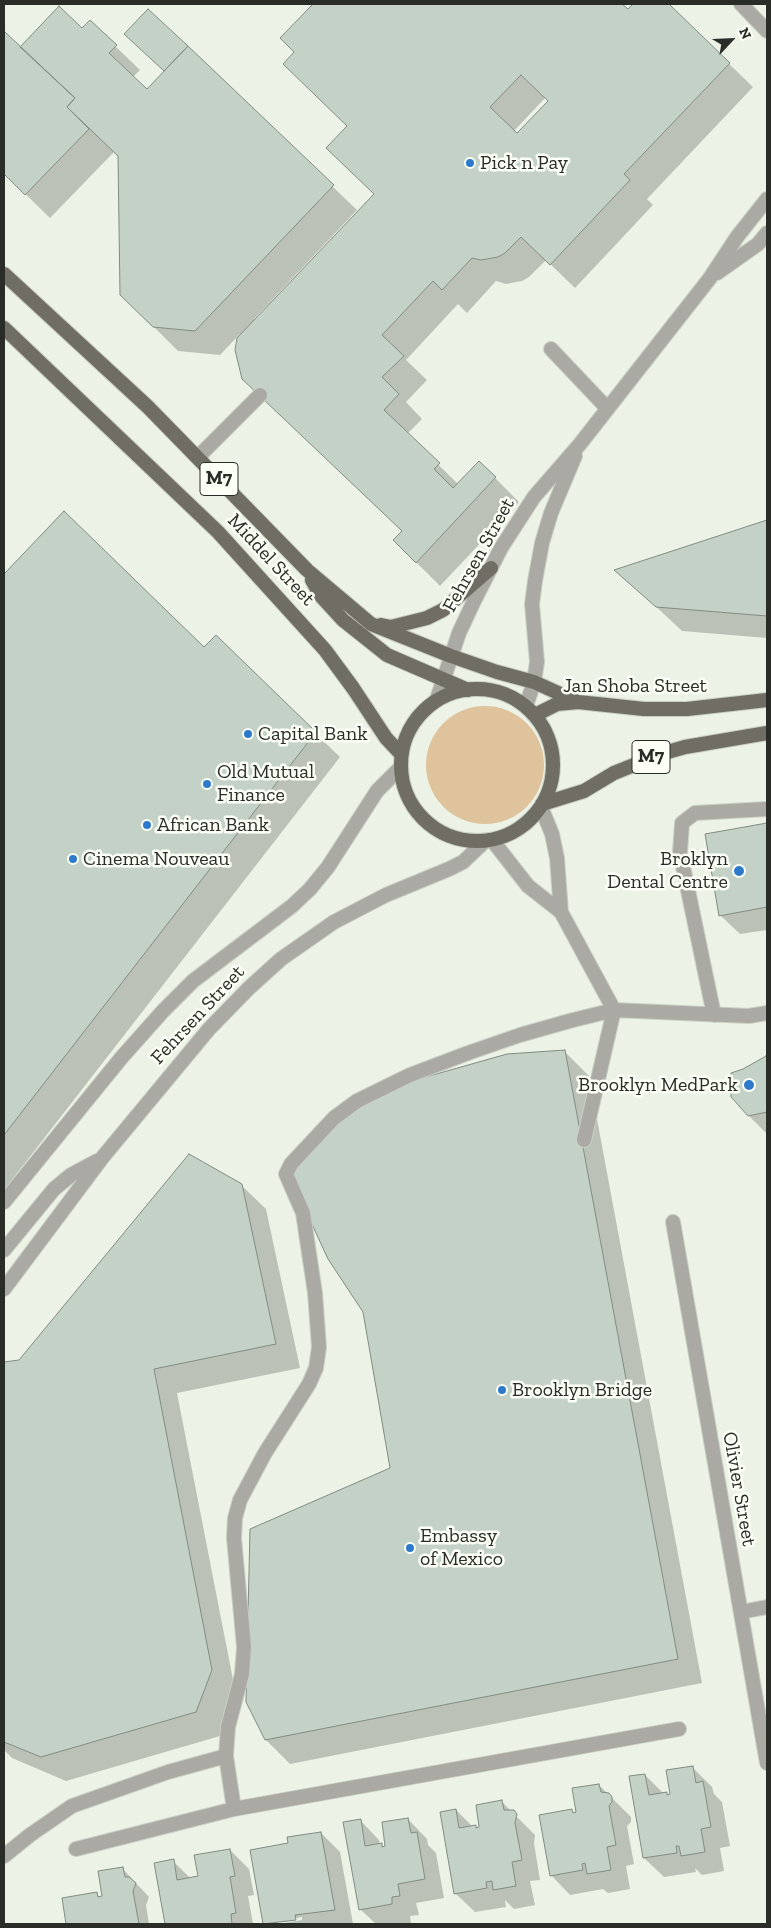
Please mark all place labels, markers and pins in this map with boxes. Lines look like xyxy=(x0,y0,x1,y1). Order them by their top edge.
place label: Pick n Pay xyxy=(480,151,568,175)
marker: Pick n Pay xyxy=(464,157,476,169)
place label: Capital Bank xyxy=(258,722,368,746)
marker: Capital Bank xyxy=(242,728,254,740)
place label: Old Mutual Finance xyxy=(217,760,314,807)
marker: Old Mutual Finance xyxy=(201,778,213,790)
place label: African Bank xyxy=(157,813,269,837)
marker: African Bank xyxy=(141,819,153,831)
place label: Cinema Nouveau xyxy=(83,847,229,871)
place label: Broklyn Dental Centre xyxy=(607,847,728,894)
marker: Cinema Nouveau xyxy=(67,853,79,865)
marker: Broklyn Dental Centre xyxy=(732,864,746,878)
place label: Brooklyn MedPark xyxy=(578,1073,738,1097)
marker: Brooklyn MedPark xyxy=(742,1078,756,1092)
place label: Brooklyn Bridge xyxy=(512,1378,652,1402)
marker: Brooklyn Bridge xyxy=(496,1384,508,1396)
place label: Embassy of Mexico xyxy=(420,1524,503,1571)
marker: Embassy of Mexico xyxy=(404,1542,416,1554)

